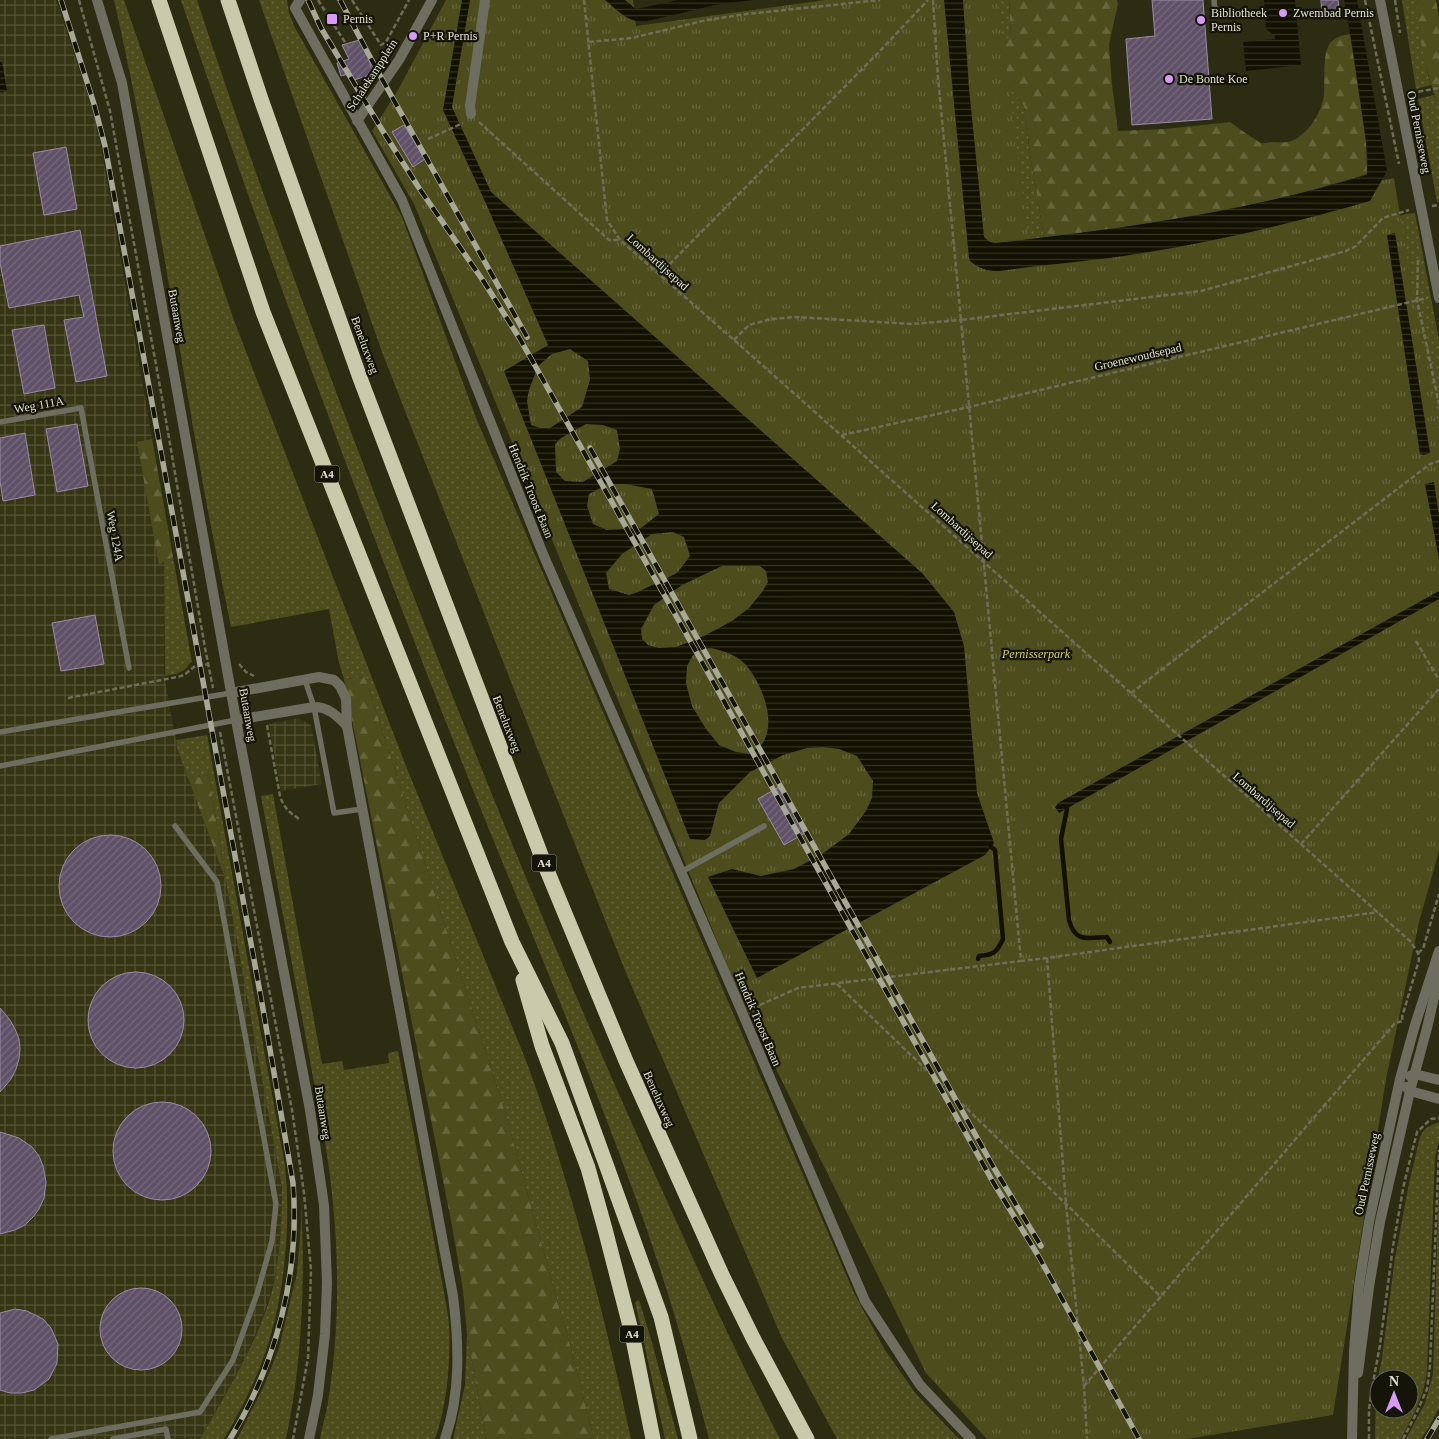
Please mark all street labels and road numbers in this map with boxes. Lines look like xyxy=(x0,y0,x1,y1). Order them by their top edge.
street label: Schalekampplein xyxy=(344,37,400,113)
street label: Oud Pernisseweg xyxy=(1404,90,1434,174)
street label: Lombardijsepad xyxy=(624,231,692,293)
street label: Butaanweg xyxy=(165,288,189,344)
street label: Beneluxweg xyxy=(348,314,382,376)
street label: Groenewoudsepad xyxy=(1093,340,1183,374)
street label: Weg 111A xyxy=(13,394,65,416)
street label: Hendrik Troost Baan xyxy=(506,442,556,540)
road number: A4 xyxy=(314,466,340,482)
street label: Lombardijsepad xyxy=(928,499,996,561)
street label: Weg 124A xyxy=(104,509,126,563)
street label: Butaanweg xyxy=(236,687,260,743)
street label: Beneluxweg xyxy=(490,693,524,755)
street label: Lombardijsepad xyxy=(1230,769,1298,831)
road number: A4 xyxy=(532,854,556,871)
street label: Hendrik Troost Baan xyxy=(732,970,784,1068)
street label: Beneluxweg xyxy=(640,1069,678,1129)
street label: Butaanweg xyxy=(312,1085,334,1141)
street label: Oud Pernisseweg xyxy=(1351,1132,1383,1216)
road number: A4 xyxy=(620,1326,644,1342)

